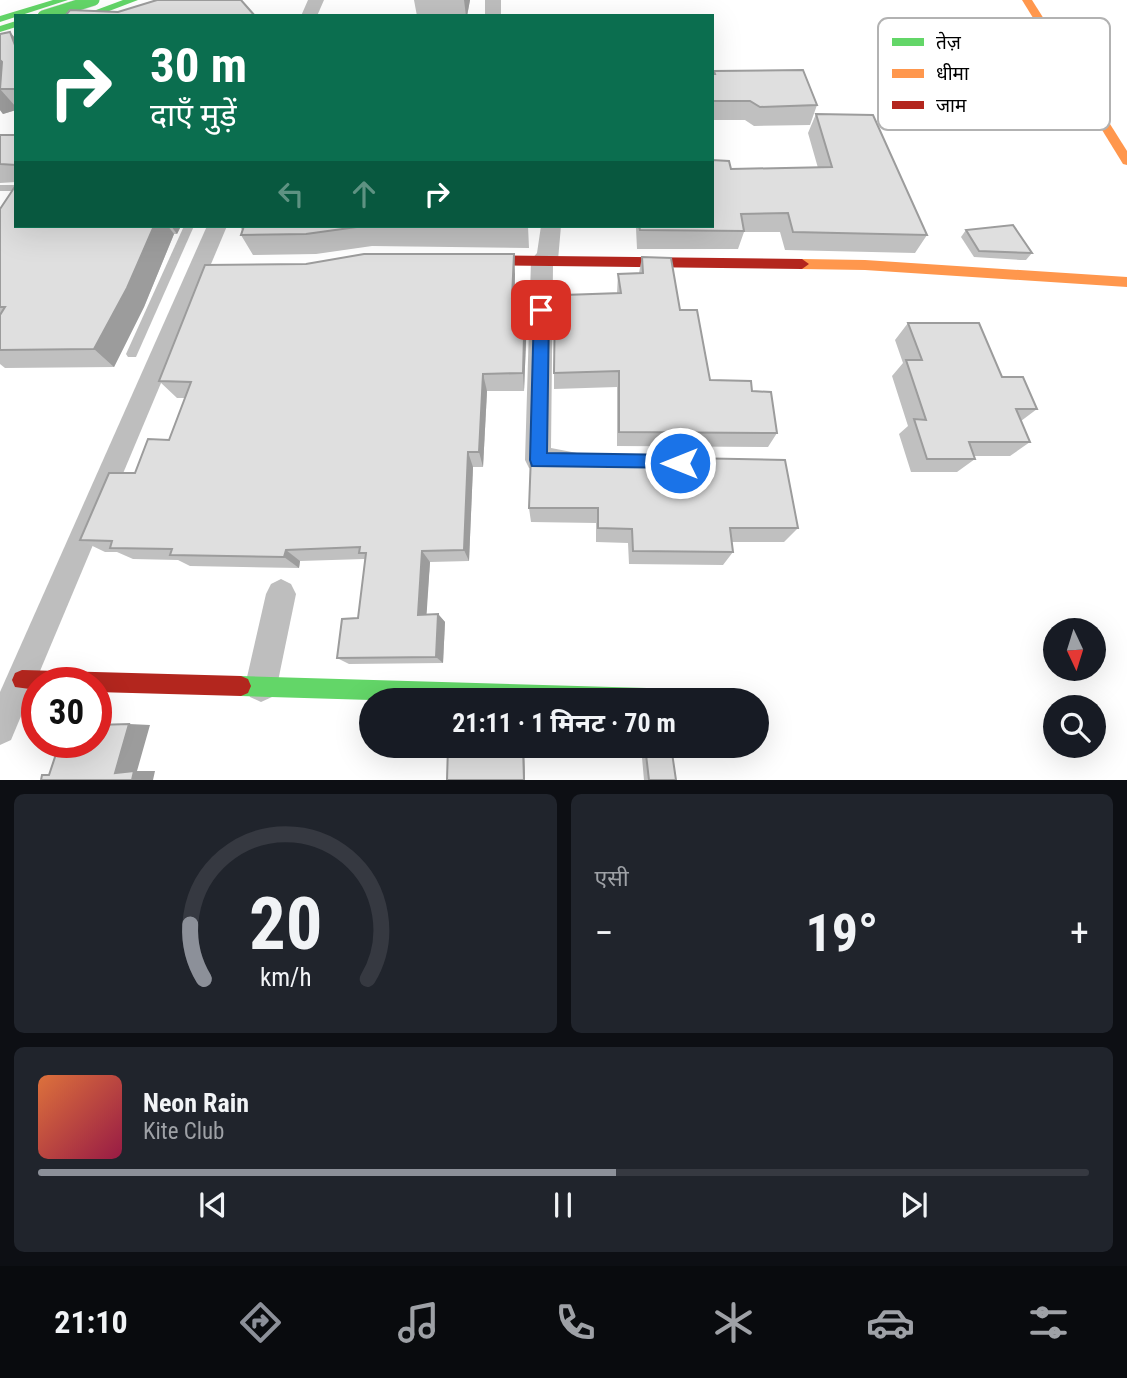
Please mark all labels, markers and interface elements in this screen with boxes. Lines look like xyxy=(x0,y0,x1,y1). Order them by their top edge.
legend xyxy=(878,18,1110,130)
text: तेज़ xyxy=(936,31,962,54)
text: 30 m xyxy=(150,37,247,94)
icon: right xyxy=(35,42,126,133)
text: धीमा xyxy=(936,62,970,85)
text: जाम xyxy=(936,94,967,117)
text: दाएँ मुड़ें xyxy=(150,96,237,134)
icon: left xyxy=(272,175,310,213)
icon: ahead xyxy=(345,175,383,213)
icon: right xyxy=(418,175,456,213)
pin xyxy=(511,280,571,340)
icon: arrive xyxy=(522,291,560,329)
position arrow xyxy=(643,426,717,500)
north arrow xyxy=(1043,618,1106,681)
map controls xyxy=(1043,618,1106,758)
speed limit sign: 30 xyxy=(21,667,112,758)
button: search xyxy=(1043,695,1106,758)
text: 21:11 · 1 मिनट · 70 m xyxy=(452,708,676,738)
text: एसी xyxy=(595,865,629,892)
text: 20 xyxy=(248,882,322,968)
text: 19° xyxy=(805,903,878,964)
text: − xyxy=(595,911,614,955)
text: + xyxy=(1070,911,1089,955)
text: km/h xyxy=(260,963,311,992)
text: Neon Rain xyxy=(143,1088,249,1118)
text: Kite Club xyxy=(143,1118,224,1145)
icon: previous xyxy=(194,1186,232,1224)
icon: pause xyxy=(544,1186,582,1224)
icon: next xyxy=(895,1186,933,1224)
icon: directions xyxy=(236,1298,285,1347)
icon: music xyxy=(394,1298,443,1347)
icon: phone xyxy=(551,1298,600,1347)
icon: climate xyxy=(709,1298,758,1347)
icon: car xyxy=(866,1298,915,1347)
icon: filters xyxy=(1024,1298,1073,1347)
text: 21:10 xyxy=(54,1303,128,1341)

